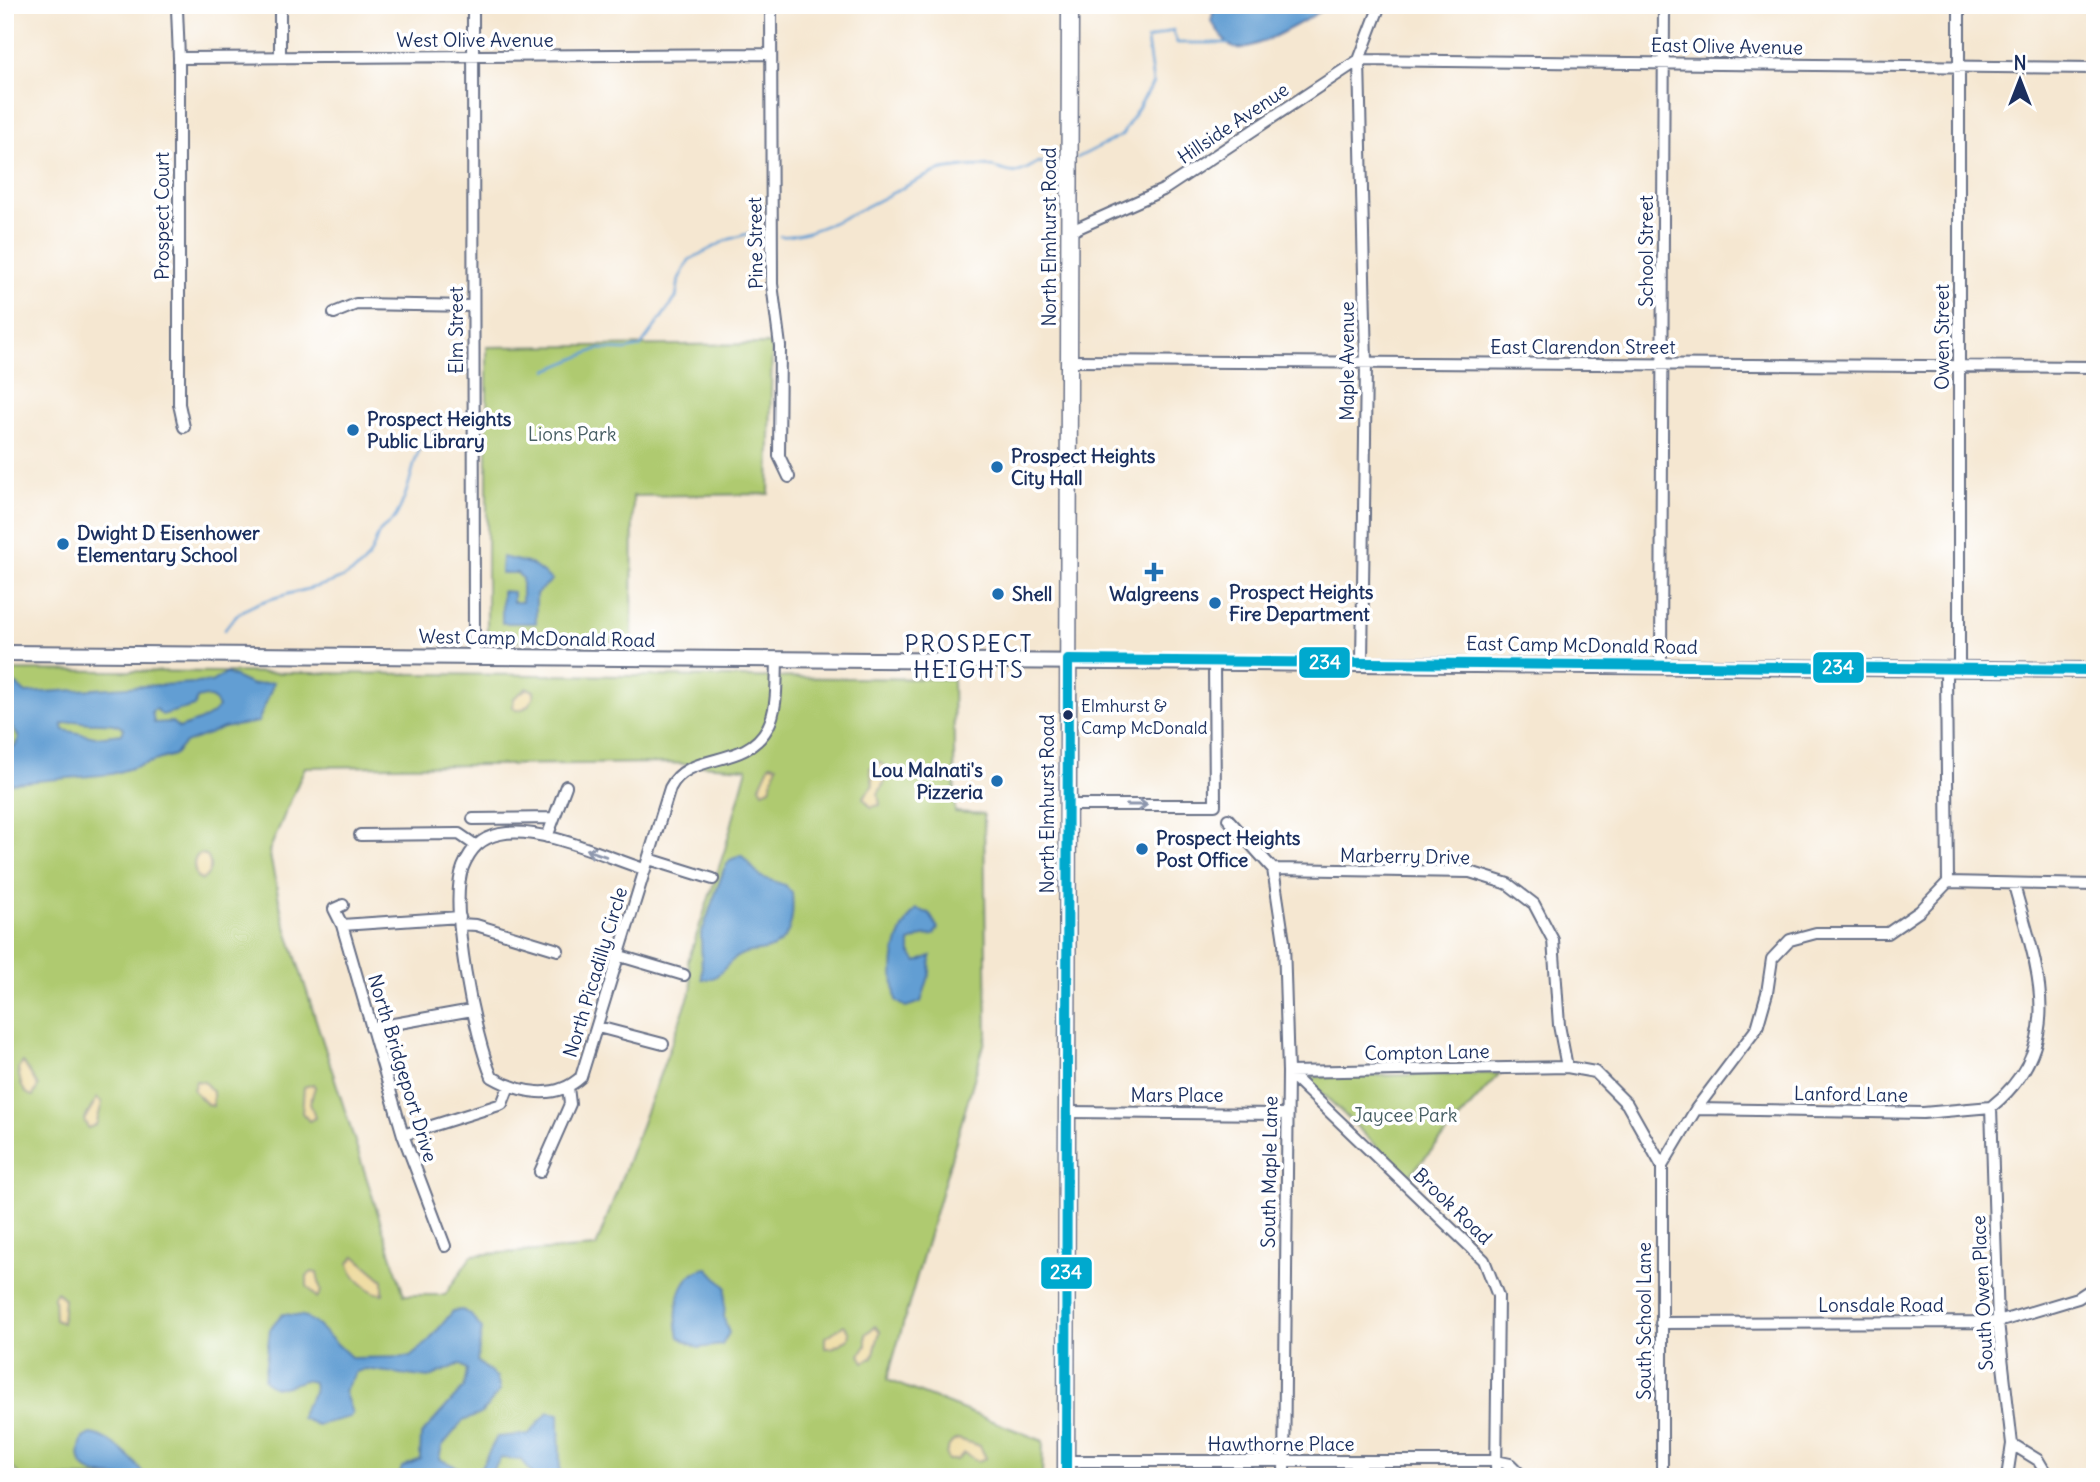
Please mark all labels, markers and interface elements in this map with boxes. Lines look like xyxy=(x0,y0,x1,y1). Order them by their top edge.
street label: West Olive Avenue xyxy=(396,28,554,52)
street label: East Olive Avenue xyxy=(1651,33,1803,59)
north arrow xyxy=(1984,46,2054,116)
text: N xyxy=(2013,51,2027,75)
street label: Hillside Avenue xyxy=(1173,77,1293,169)
street label: North Elmhurst Road xyxy=(1037,147,1061,327)
street label: Prospect Court xyxy=(150,152,174,280)
street label: School Street xyxy=(1634,195,1658,307)
street label: Pine Street xyxy=(742,197,768,289)
street label: Owen Street xyxy=(1930,284,1954,390)
street label: Elm Street xyxy=(444,286,468,374)
street label: Maple Avenue xyxy=(1335,301,1359,421)
street label: East Clarendon Street xyxy=(1490,335,1676,359)
place label: Prospect Heights Public Library xyxy=(367,407,512,453)
marker: Prospect Heights Public Library xyxy=(345,422,361,438)
park label: Lions Park xyxy=(528,422,617,446)
place label: Prospect Heights City Hall xyxy=(1011,444,1156,490)
marker: Prospect Heights City Hall xyxy=(989,459,1005,475)
place label: Dwight D Eisenhower Elementary School xyxy=(77,521,260,567)
marker: Dwight D Eisenhower Elementary School xyxy=(55,536,71,552)
marker: Walgreens xyxy=(1146,564,1162,580)
place label: Prospect Heights Fire Department xyxy=(1229,580,1374,626)
place label: Shell xyxy=(1012,582,1052,606)
place label: Walgreens xyxy=(1109,582,1199,606)
marker: Shell xyxy=(990,586,1006,602)
marker: Prospect Heights Fire Department xyxy=(1207,595,1223,611)
street label: West Camp McDonald Road xyxy=(418,624,656,652)
district label: PROSPECT HEIGHTS xyxy=(904,629,1034,684)
street label: East Camp McDonald Road xyxy=(1466,631,1698,659)
line badge: 234 xyxy=(1298,646,1351,679)
text: 234 xyxy=(1309,650,1341,674)
line badge: 234 xyxy=(1812,651,1865,684)
text: 234 xyxy=(1822,655,1854,679)
place label: Elmhurst & Camp McDonald xyxy=(1081,695,1208,739)
marker: Elmhurst & Camp McDonald xyxy=(1061,708,1075,722)
street label: North Elmhurst Road xyxy=(1035,714,1059,894)
place label: Lou Malnati's Pizzeria xyxy=(871,758,983,804)
marker: Lou Malnati's Pizzeria xyxy=(989,773,1005,789)
one-way arrow xyxy=(1126,798,1149,812)
place label: Prospect Heights Post Office xyxy=(1156,826,1301,872)
marker: Prospect Heights Post Office xyxy=(1134,841,1150,857)
street label: Marberry Drive xyxy=(1340,843,1470,869)
one-way arrow xyxy=(585,846,607,858)
street label: North Picadilly Circle xyxy=(558,884,632,1060)
street label: North Bridgeport Drive xyxy=(363,971,443,1165)
street label: Compton Lane xyxy=(1364,1039,1490,1065)
street label: Lanford Lane xyxy=(1794,1081,1908,1107)
street label: Mars Place xyxy=(1130,1083,1224,1107)
street label: South Maple Lane xyxy=(1256,1096,1282,1248)
park label: Jaycee Park xyxy=(1353,1103,1458,1127)
street label: Brook Road xyxy=(1409,1163,1497,1249)
street label: South Owen Place xyxy=(1966,1215,1998,1371)
street label: South School Lane xyxy=(1632,1242,1656,1400)
line badge: 234 xyxy=(1040,1256,1093,1290)
text: 234 xyxy=(1050,1260,1082,1284)
street label: Lonsdale Road xyxy=(1818,1293,1944,1317)
street label: Hawthorne Place xyxy=(1208,1432,1355,1456)

